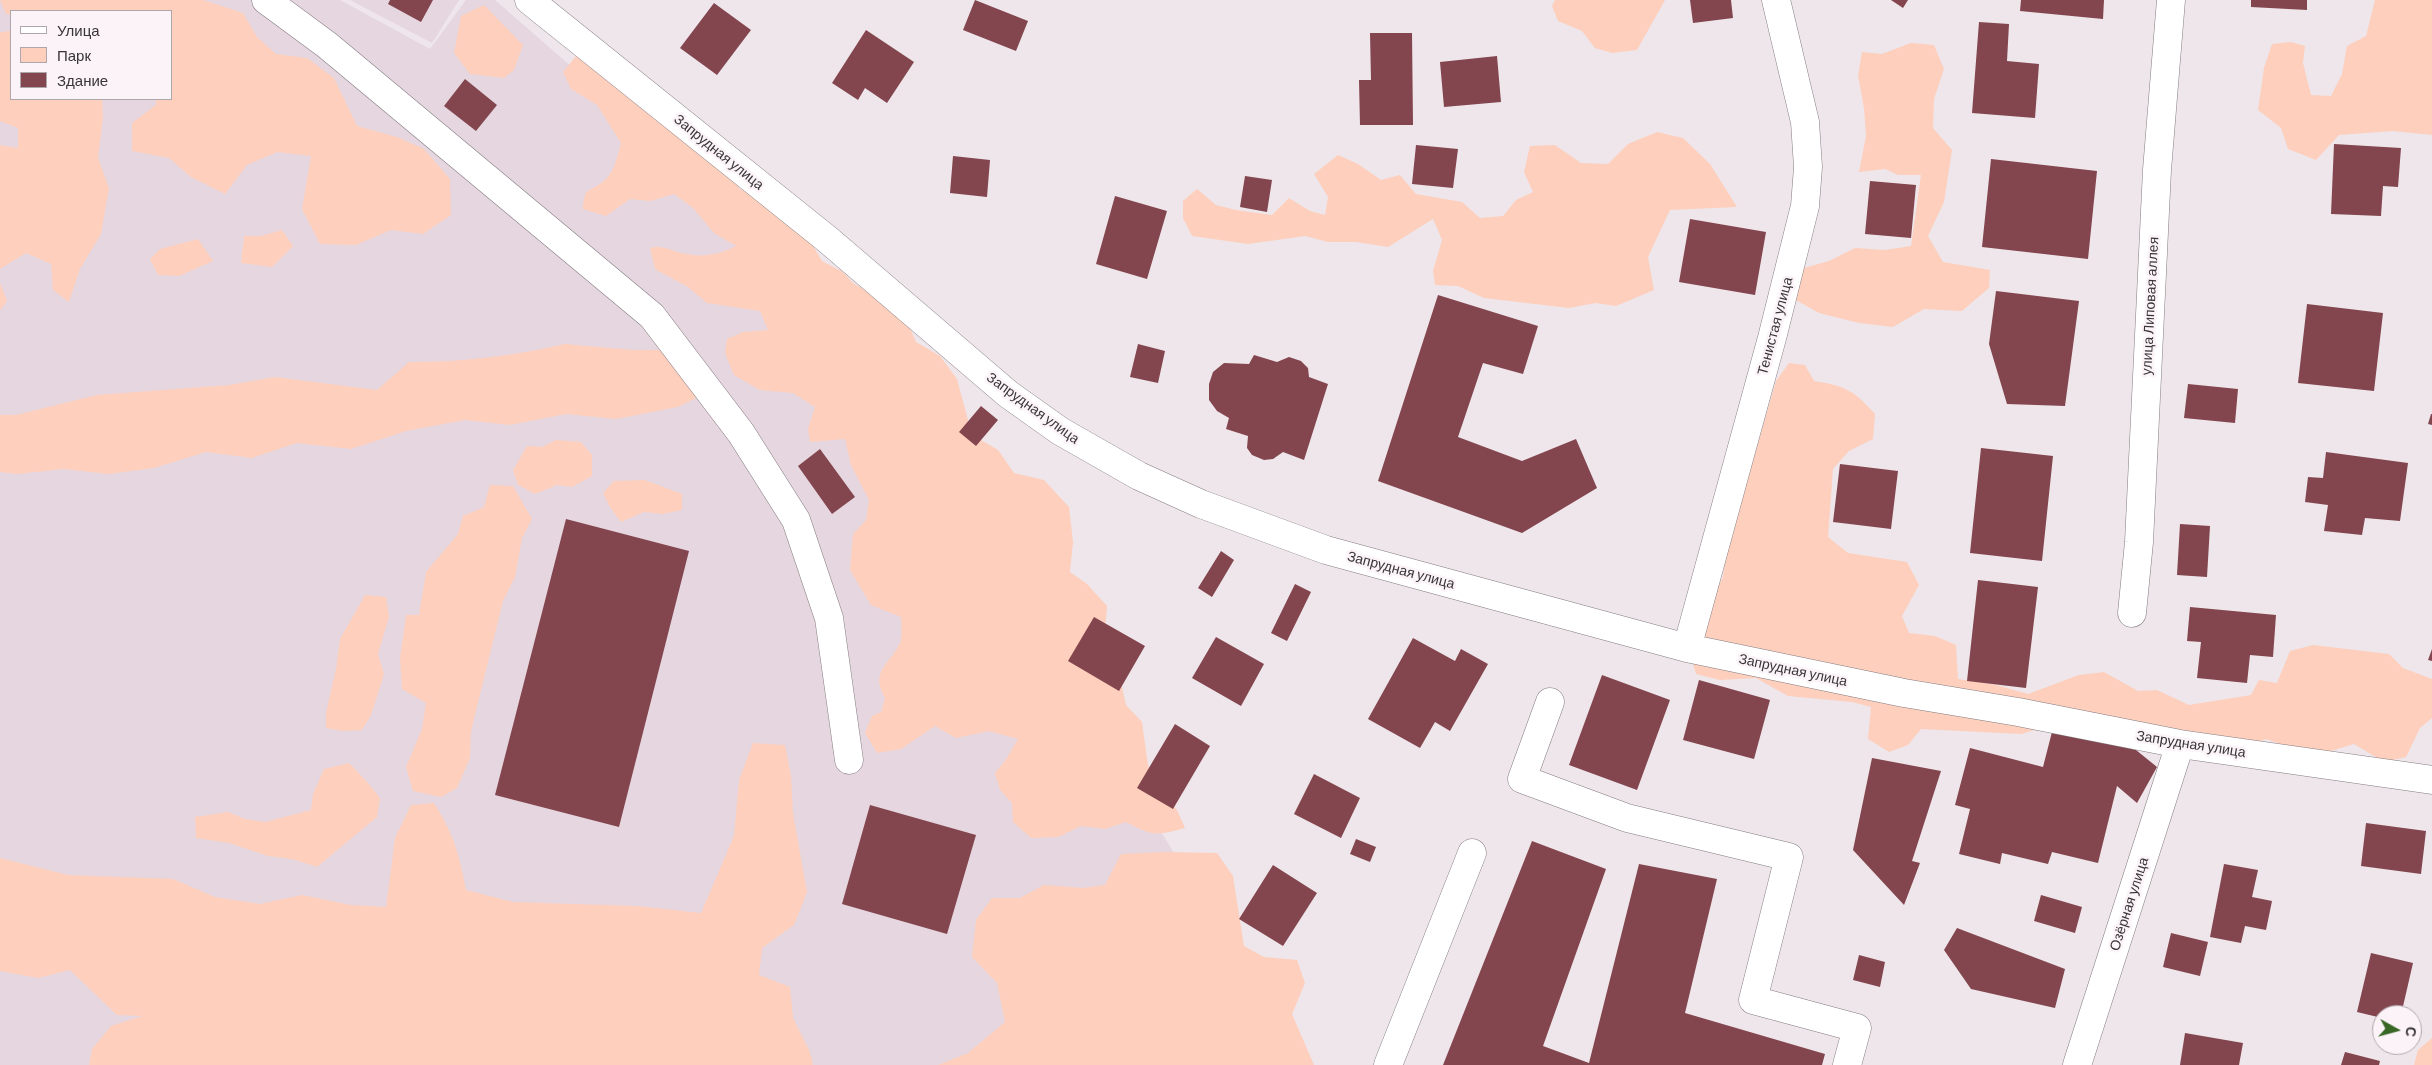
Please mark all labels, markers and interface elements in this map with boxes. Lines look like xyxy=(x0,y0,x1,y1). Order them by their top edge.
legend xyxy=(10,10,172,100)
text: Улица xyxy=(57,21,100,39)
text: Парк xyxy=(57,46,91,64)
text: Здание xyxy=(57,71,108,89)
street label: Запрудная улица xyxy=(671,111,767,193)
street label: улица Липовая аллея xyxy=(2138,236,2162,376)
street label: Тенистая улица xyxy=(1754,275,1796,377)
street label: Запрудная улица xyxy=(983,369,1083,447)
street label: Запрудная улица xyxy=(1345,548,1457,592)
street label: Запрудная улица xyxy=(1737,650,1849,690)
street label: Запрудная улица xyxy=(2135,727,2247,761)
street label: Озёрная улица xyxy=(2106,855,2152,953)
north arrow xyxy=(2372,1005,2422,1055)
text: С xyxy=(2402,1026,2420,1038)

